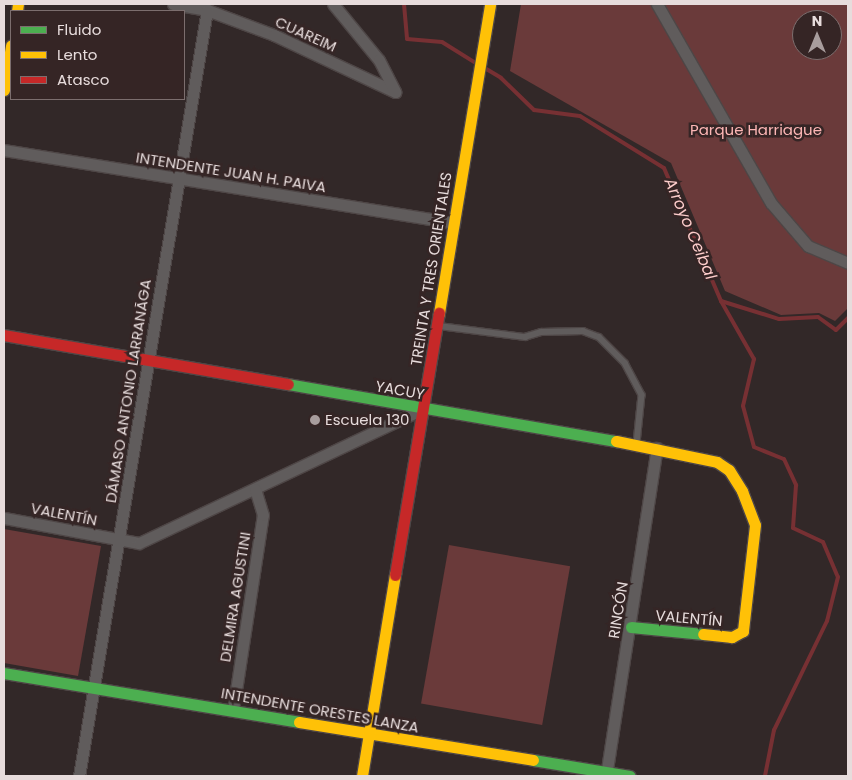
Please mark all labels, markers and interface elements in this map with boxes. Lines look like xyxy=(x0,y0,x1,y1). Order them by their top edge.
legend xyxy=(10,10,185,100)
north arrow xyxy=(792,10,842,60)
text: N xyxy=(812,11,822,31)
street label: CUAREIM xyxy=(273,13,339,55)
text: Fluido xyxy=(57,19,101,40)
text: Lento xyxy=(57,44,97,65)
text: Atasco xyxy=(57,69,109,90)
park label: Parque Harriague xyxy=(690,121,822,139)
street label: INTENDENTE JUAN H. PAIVA xyxy=(135,148,327,196)
street label: TREINTA Y TRES ORIENTALES xyxy=(407,171,455,367)
water label: Arroyo Ceibal xyxy=(660,175,720,283)
street label: DÁMASO ANTONIO LARRANÃGA xyxy=(101,278,155,504)
street label: YACUY xyxy=(374,377,426,403)
place label: Escuela 130 xyxy=(325,411,409,429)
marker: Escuela 130 xyxy=(309,414,321,426)
street label: VALENTÍN xyxy=(29,499,99,529)
street label: DELMIRA AGUSTINI xyxy=(216,531,254,663)
street label: RINCÓN xyxy=(605,580,631,640)
street label: VALENTÍN xyxy=(655,606,723,630)
street label: INTENDENTE ORESTES LANZA xyxy=(220,684,420,736)

